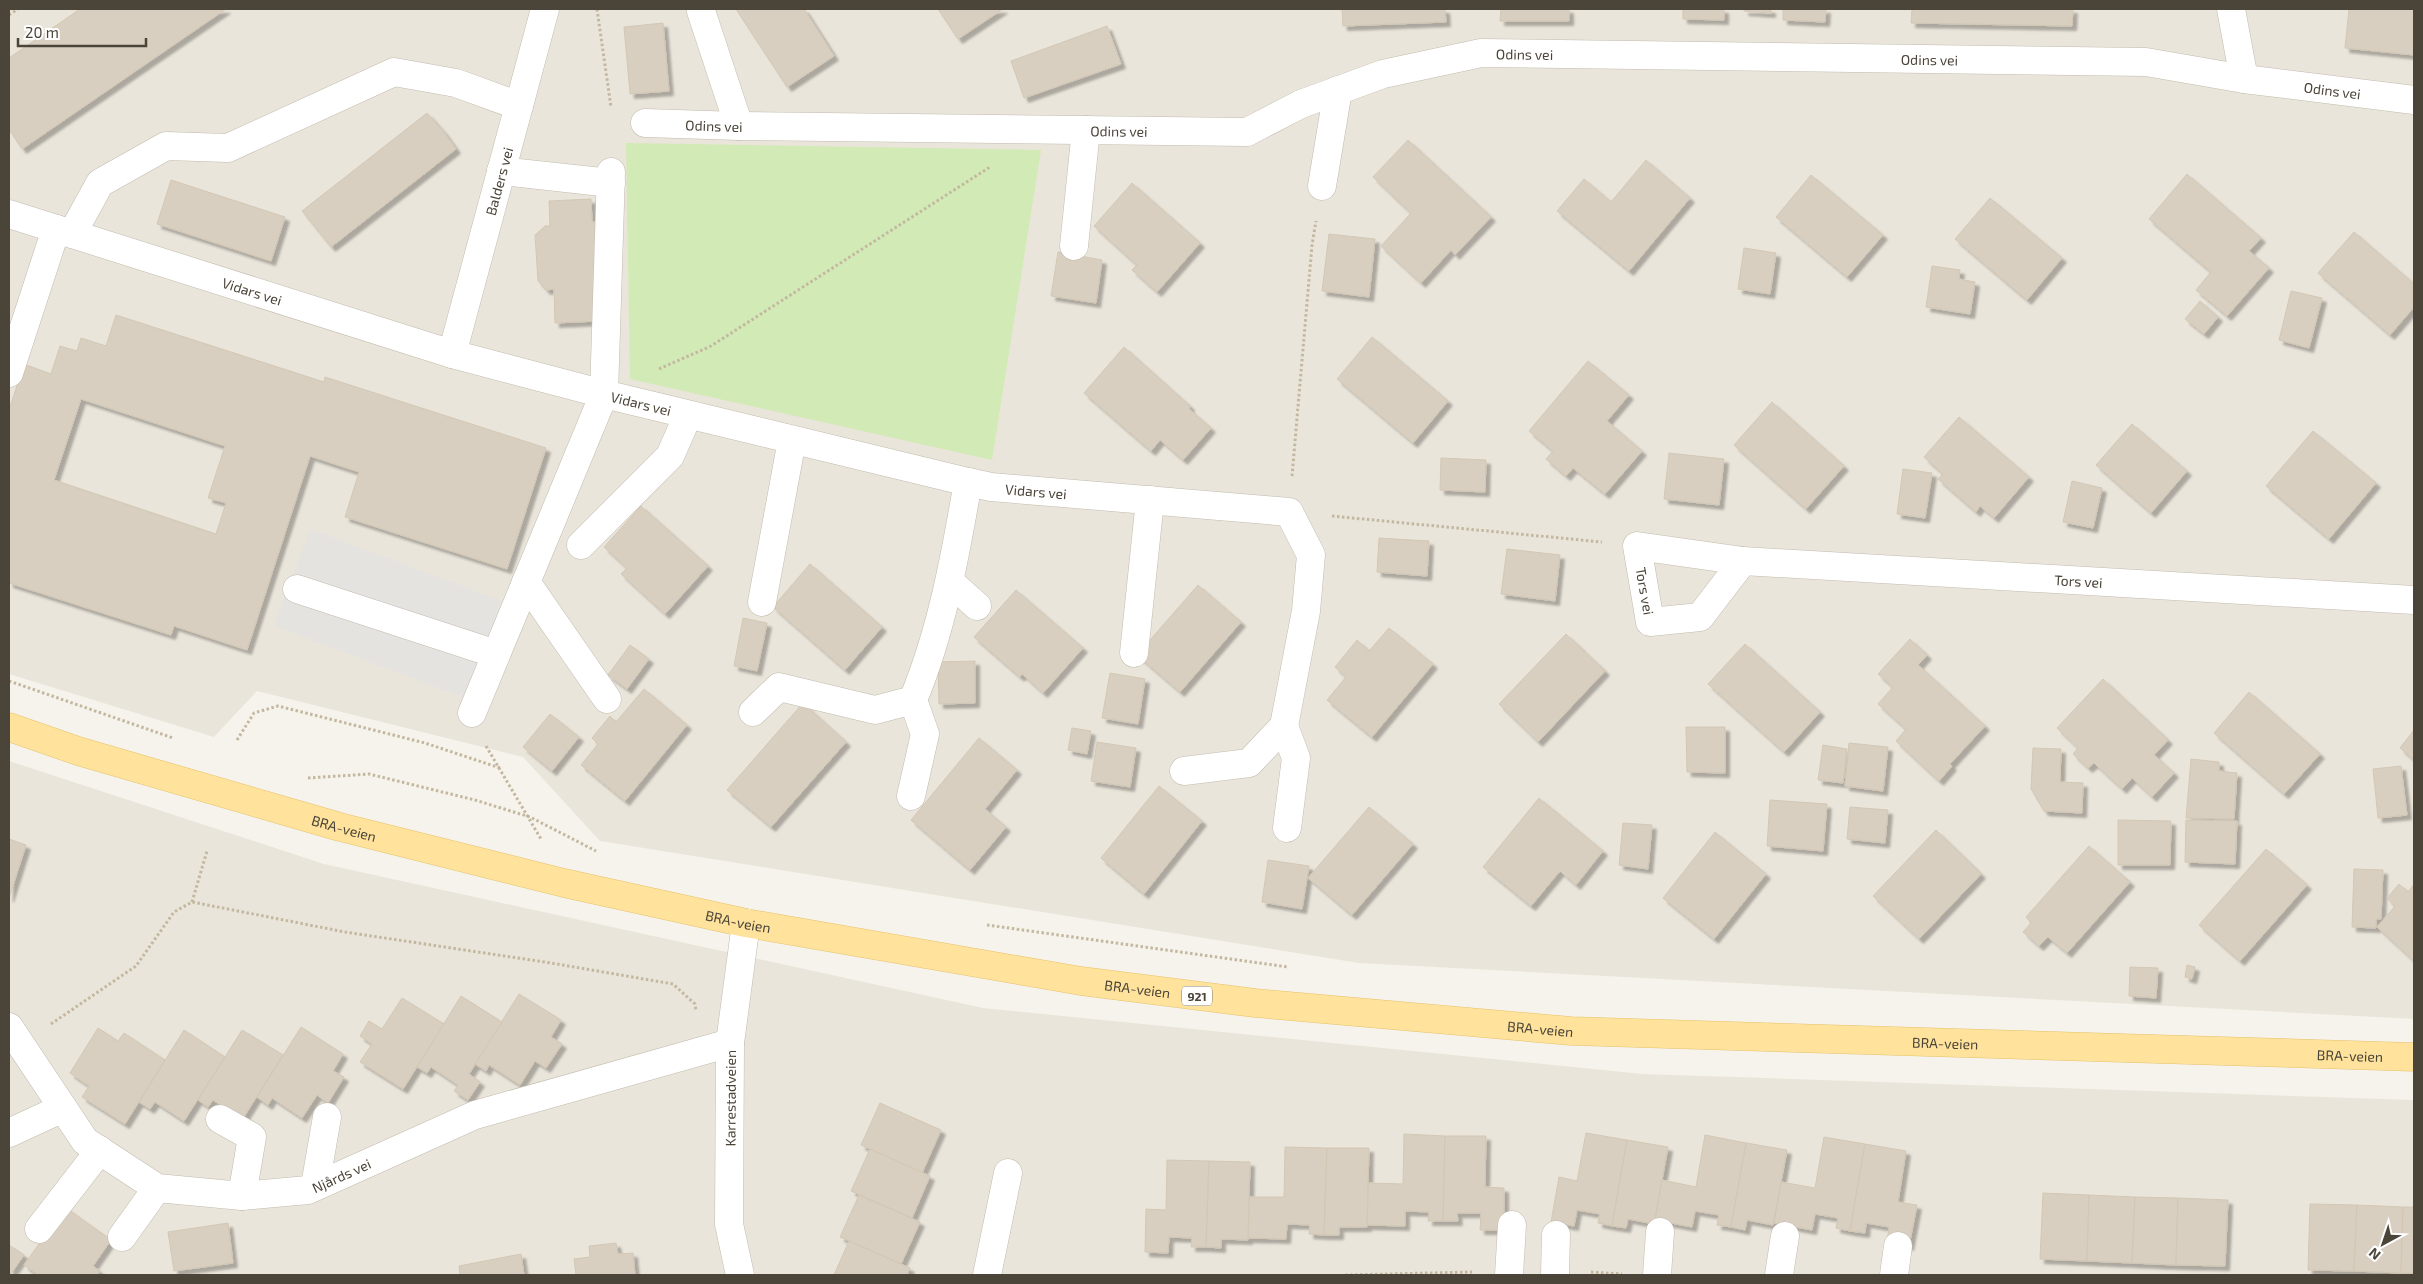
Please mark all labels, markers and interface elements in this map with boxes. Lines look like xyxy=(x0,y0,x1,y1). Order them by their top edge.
scale bar xyxy=(18,15,145,47)
text: 20 m xyxy=(25,23,59,41)
street label: Odins vei xyxy=(1496,45,1553,62)
street label: Odins vei xyxy=(1901,50,1958,68)
street label: Odins vei xyxy=(2303,78,2362,102)
street label: Odins vei xyxy=(685,116,743,135)
street label: Odins vei xyxy=(1090,122,1148,139)
street label: Balders vei xyxy=(481,145,516,217)
street label: Vidars vei xyxy=(220,273,284,308)
street label: Vidars vei xyxy=(609,387,673,418)
street label: Vidars vei xyxy=(1005,480,1067,502)
street label: Tors vei xyxy=(1632,566,1658,616)
street label: Tors vei xyxy=(2054,571,2103,590)
street label: BRA-veien xyxy=(310,811,378,844)
street label: BRA-veien xyxy=(704,906,772,936)
street label: BRA-veien xyxy=(1103,976,1171,1001)
road number: 921 xyxy=(1182,986,1212,1006)
street label: BRA-veien xyxy=(1507,1017,1574,1040)
street label: BRA-veien xyxy=(1912,1033,1979,1052)
street label: BRA-veien xyxy=(2316,1046,2383,1065)
street label: Karrestadveien xyxy=(721,1050,738,1147)
street label: Njårds vei xyxy=(309,1154,373,1196)
north arrow xyxy=(2358,1219,2408,1269)
text: N xyxy=(2365,1245,2384,1264)

